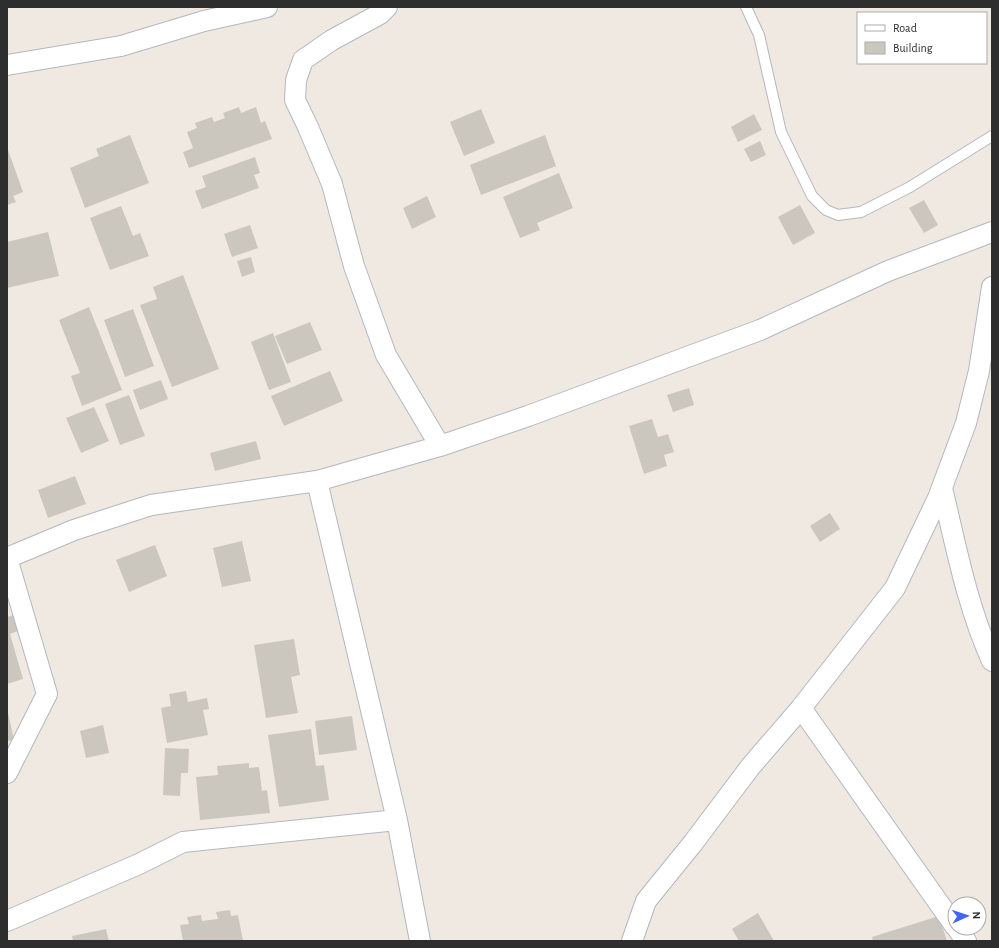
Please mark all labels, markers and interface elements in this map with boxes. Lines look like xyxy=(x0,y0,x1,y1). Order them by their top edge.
legend xyxy=(857,12,987,64)
text: Road xyxy=(893,22,917,34)
text: Building xyxy=(893,42,933,54)
north arrow xyxy=(947,896,987,936)
text: N xyxy=(971,911,982,920)

